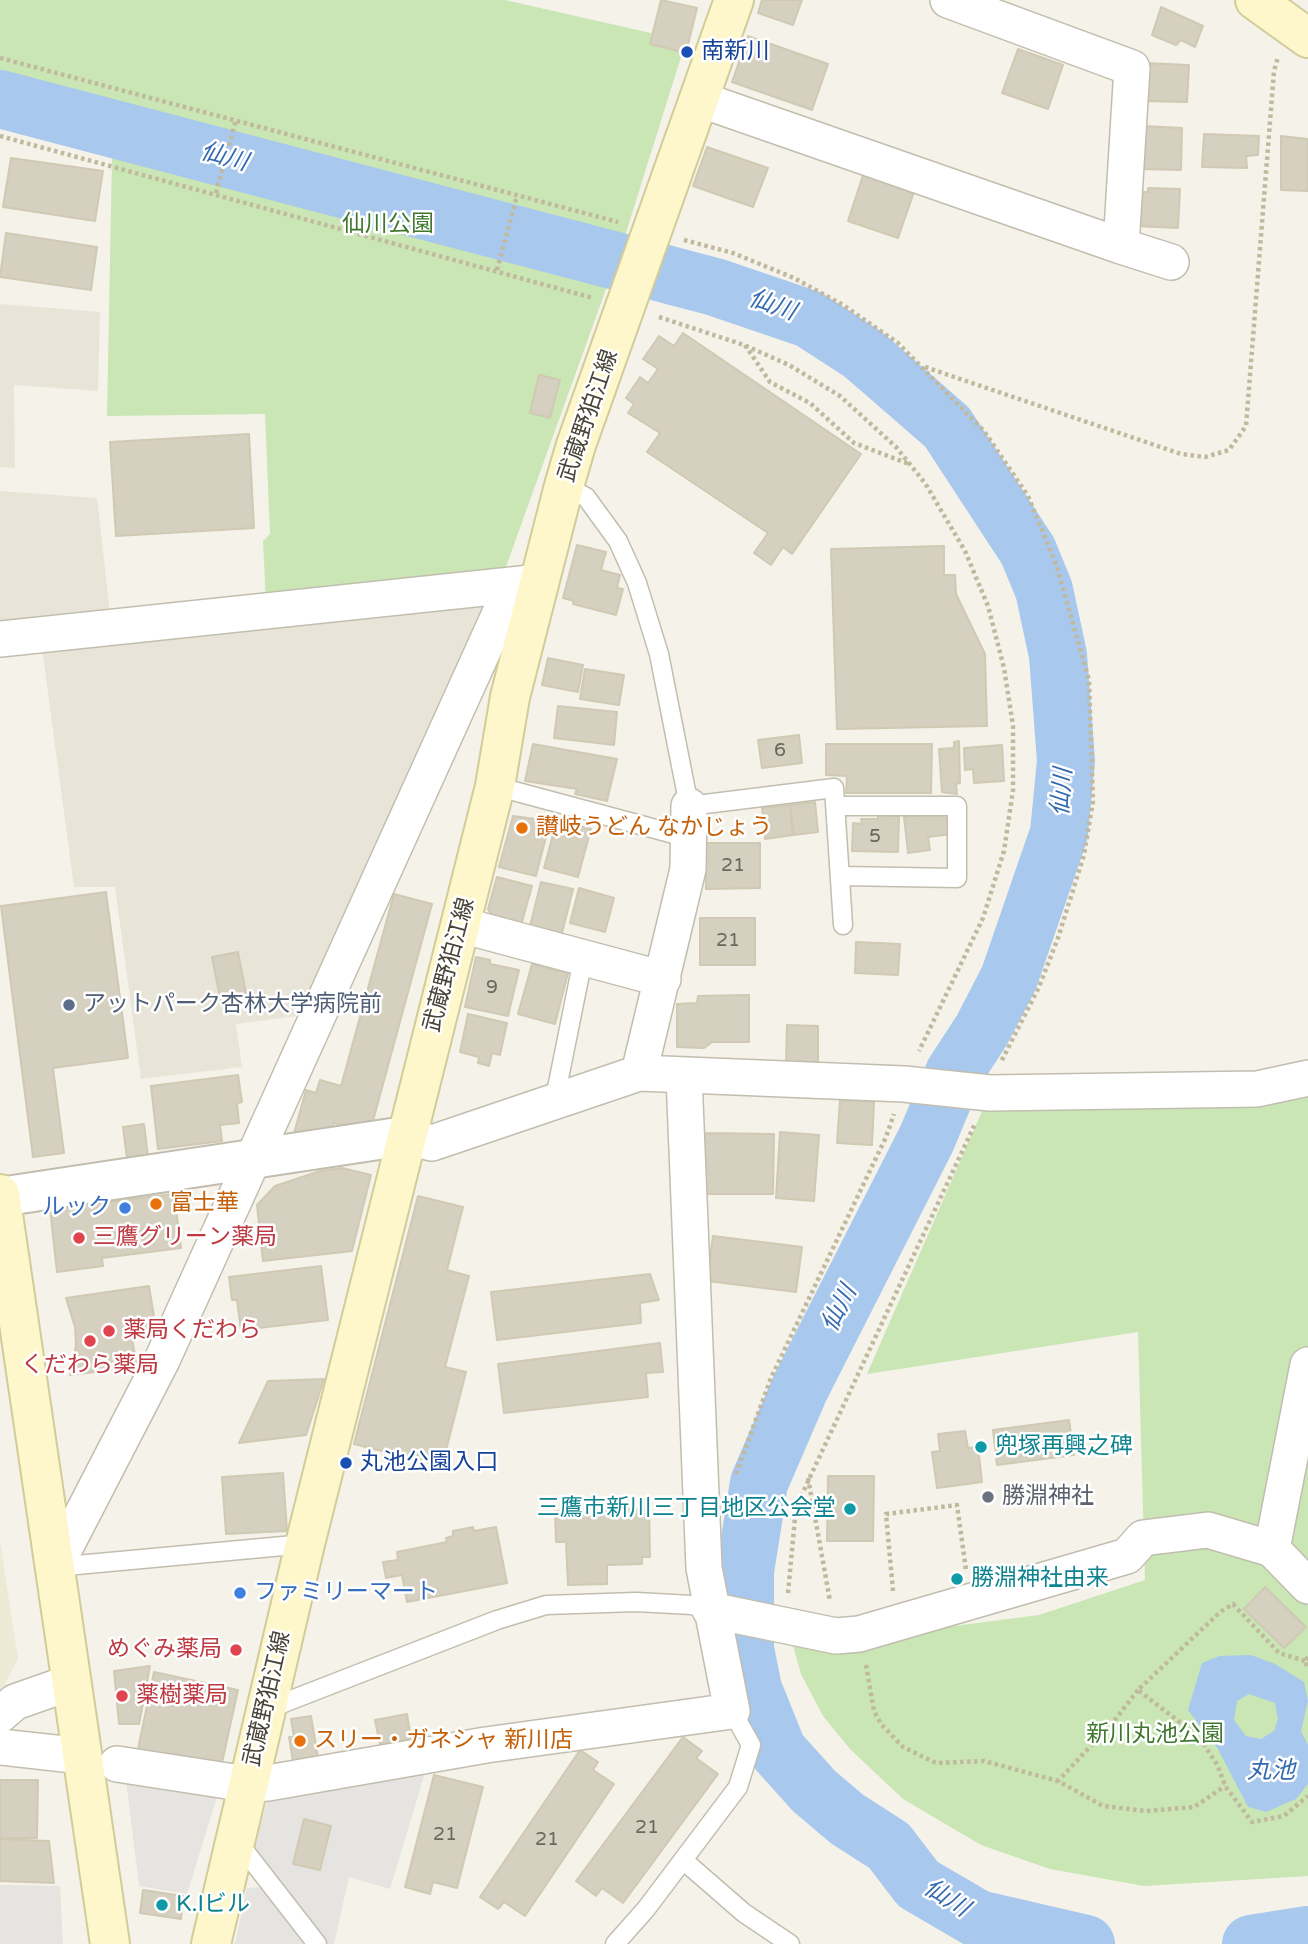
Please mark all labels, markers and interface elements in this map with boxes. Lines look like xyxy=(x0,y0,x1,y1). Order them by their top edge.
place label: 南新川 xyxy=(701,38,770,66)
marker: 南新川 xyxy=(679,44,695,60)
water label: 仙川 xyxy=(197,138,251,178)
park label: 仙川公園 xyxy=(342,211,434,239)
water label: 仙川 xyxy=(745,285,799,327)
street label: 武蔵野狛江線 xyxy=(553,346,625,486)
house number: 6 xyxy=(774,740,786,762)
water label: 仙川 xyxy=(1047,767,1079,817)
place label: 讃岐うどん なかじょう xyxy=(536,814,772,842)
marker: 讃岐うどん なかじょう xyxy=(514,820,530,836)
house number: 5 xyxy=(869,826,881,848)
house number: 21 xyxy=(721,855,745,877)
street label: 武蔵野狛江線 xyxy=(419,895,481,1035)
house number: 21 xyxy=(716,930,740,952)
house number: 9 xyxy=(486,977,498,999)
place label: アットパーク杏林大学病院前 xyxy=(83,991,382,1019)
marker: アットパーク杏林大学病院前 xyxy=(61,997,77,1013)
place label: 富士華 xyxy=(170,1190,239,1218)
place label: ルック xyxy=(42,1194,111,1222)
marker: 富士華 xyxy=(148,1196,164,1212)
marker: ルック xyxy=(117,1200,133,1216)
place label: 三鷹グリーン薬局 xyxy=(93,1224,277,1252)
marker: 三鷹グリーン薬局 xyxy=(71,1230,87,1246)
water label: 仙川 xyxy=(816,1281,864,1337)
place label: 薬局くだわら xyxy=(123,1317,261,1345)
marker: 薬局くだわら xyxy=(101,1323,117,1339)
marker: くだわら薬局 xyxy=(82,1333,98,1349)
place label: くだわら薬局 xyxy=(21,1352,159,1380)
place label: 兜塚再興之碑 xyxy=(995,1433,1133,1461)
marker: 兜塚再興之碑 xyxy=(973,1439,989,1455)
place label: 丸池公園入口 xyxy=(360,1449,498,1477)
marker: 丸池公園入口 xyxy=(338,1455,354,1471)
place label: 勝淵神社 xyxy=(1002,1483,1094,1511)
marker: 勝淵神社 xyxy=(980,1489,996,1505)
place label: 三鷹市新川三丁目地区公会堂 xyxy=(537,1495,836,1523)
marker: 三鷹市新川三丁目地区公会堂 xyxy=(842,1501,858,1517)
place label: 勝淵神社由来 xyxy=(971,1565,1109,1593)
marker: 勝淵神社由来 xyxy=(949,1571,965,1587)
place label: ファミリーマート xyxy=(254,1579,438,1607)
marker: ファミリーマート xyxy=(232,1585,248,1601)
street label: 武蔵野狛江線 xyxy=(239,1629,297,1769)
place label: めぐみ薬局 xyxy=(107,1636,222,1664)
marker: めぐみ薬局 xyxy=(228,1642,244,1658)
place label: 薬樹薬局 xyxy=(136,1682,228,1710)
marker: 薬樹薬局 xyxy=(114,1688,130,1704)
park label: 新川丸池公園 xyxy=(1086,1721,1224,1749)
place label: スリー・ガネシャ 新川店 xyxy=(314,1727,573,1755)
marker: スリー・ガネシャ 新川店 xyxy=(292,1733,308,1749)
water label: 丸池 xyxy=(1247,1758,1295,1786)
house number: 21 xyxy=(635,1817,659,1839)
house number: 21 xyxy=(433,1824,457,1846)
house number: 21 xyxy=(535,1829,559,1851)
water label: 仙川 xyxy=(918,1874,974,1924)
place label: K.Iビル xyxy=(176,1891,250,1919)
marker: K.Iビル xyxy=(154,1897,170,1913)

